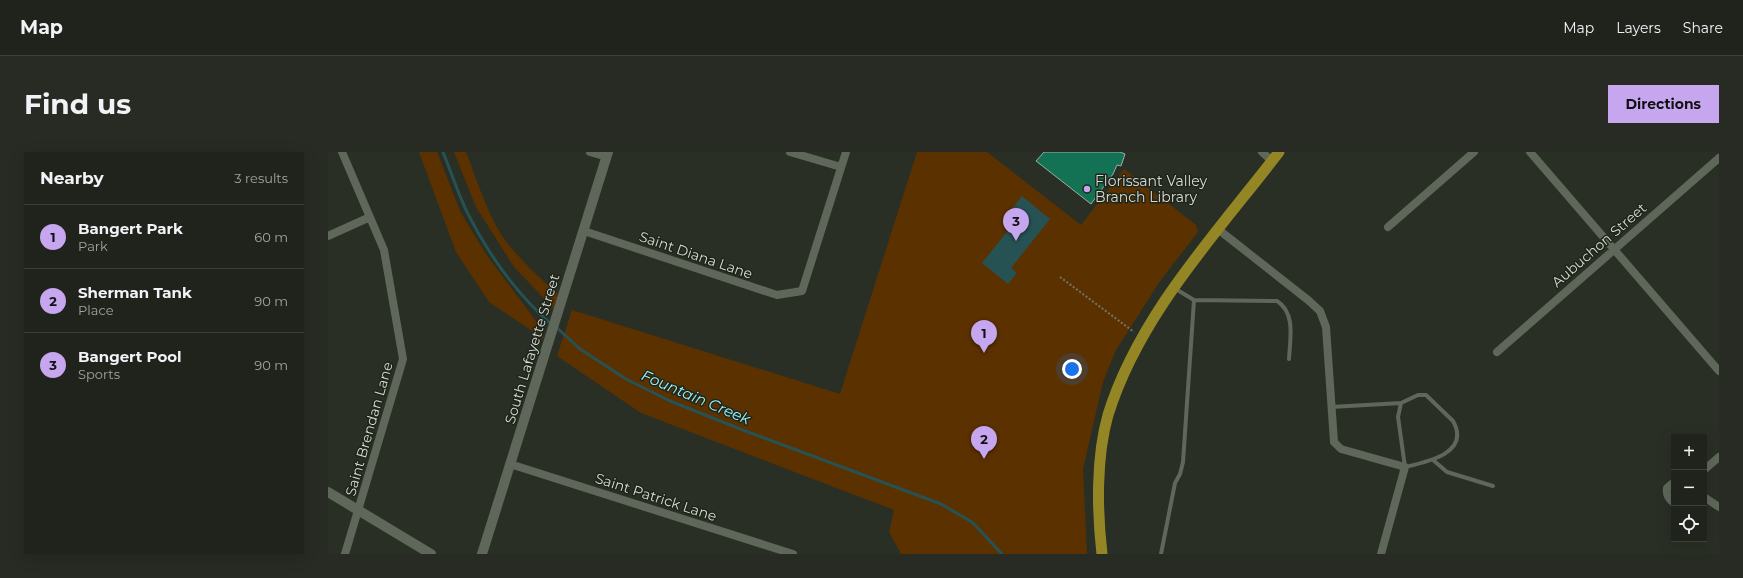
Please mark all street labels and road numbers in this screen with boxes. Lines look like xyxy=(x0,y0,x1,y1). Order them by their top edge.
street label: Aubuchon Street xyxy=(1548,199,1650,291)
street label: Saint Diana Lane xyxy=(637,227,755,283)
street label: South Lafayette Street xyxy=(501,272,563,426)
street label: Saint Brendan Lane xyxy=(341,360,397,498)
street label: Saint Patrick Lane xyxy=(593,469,719,525)

